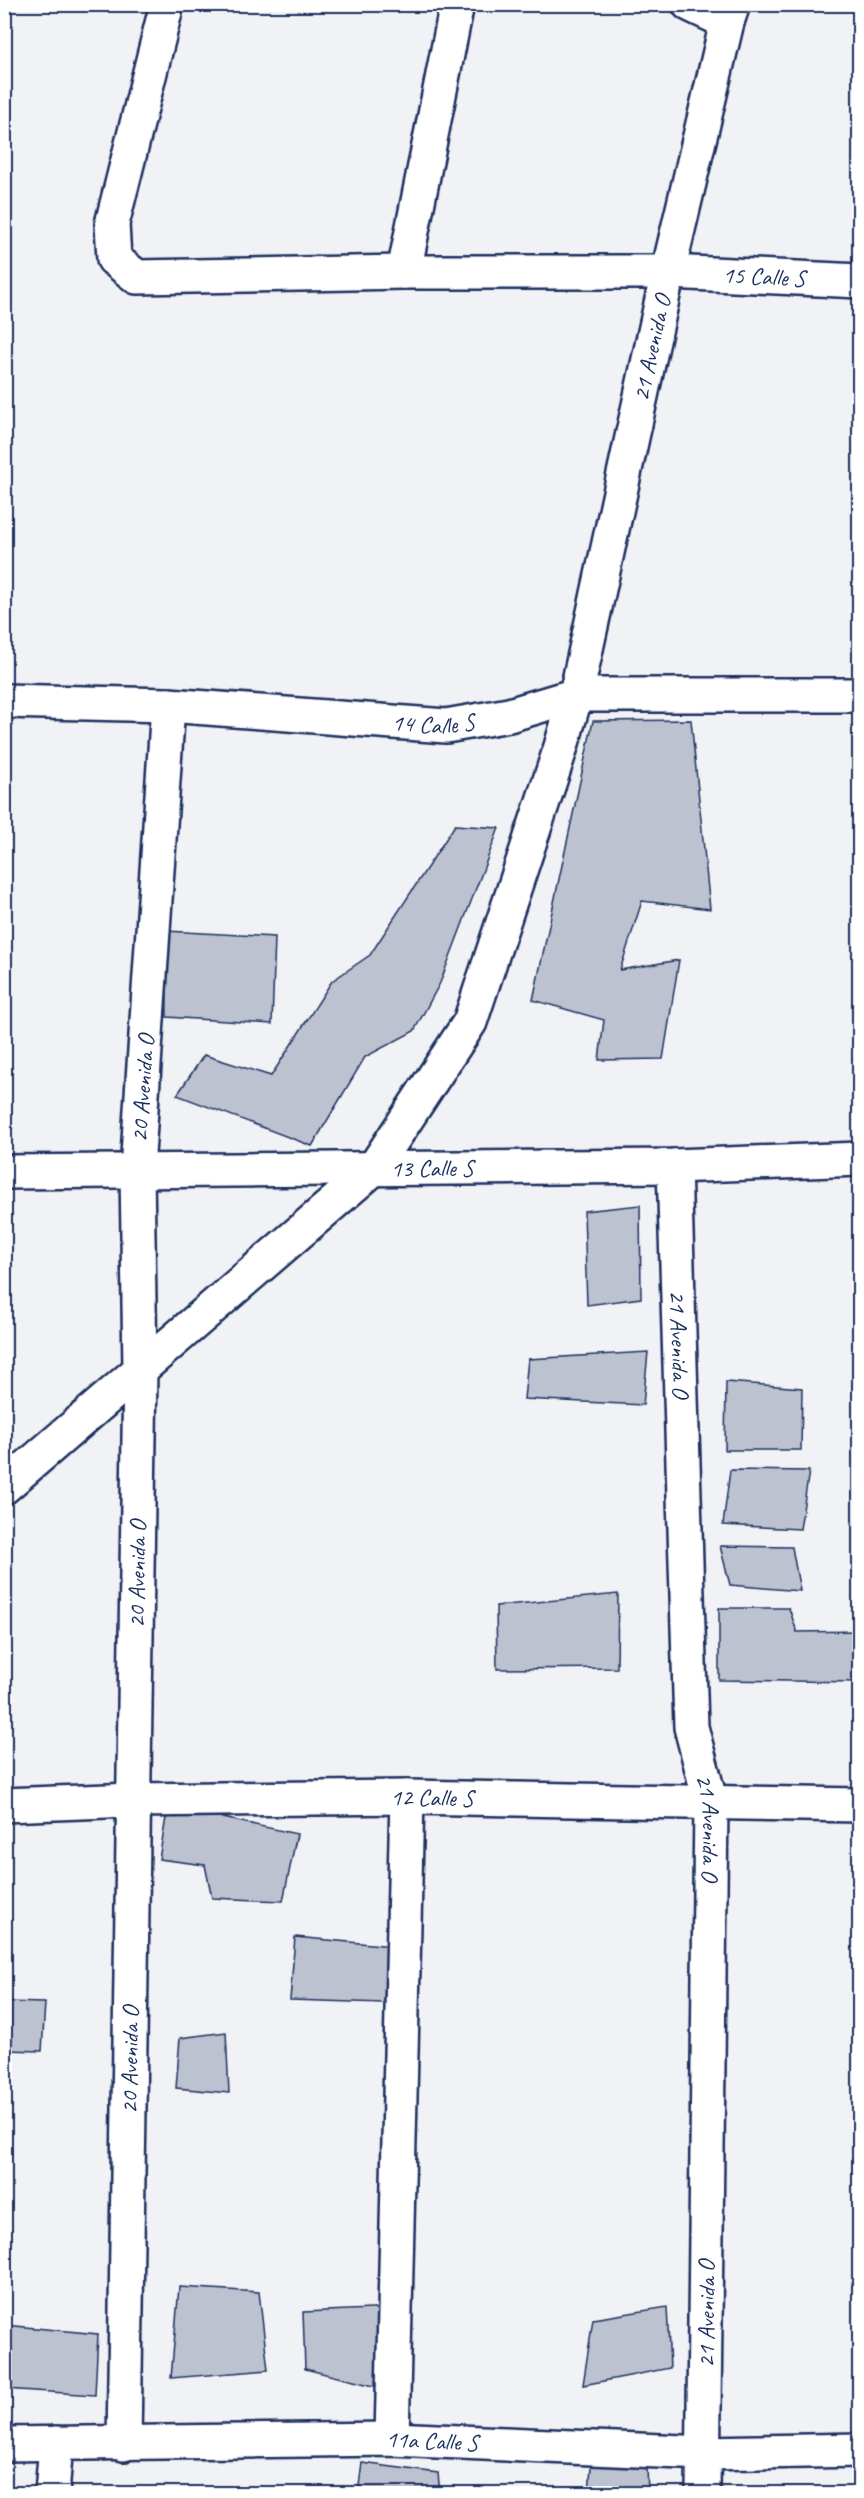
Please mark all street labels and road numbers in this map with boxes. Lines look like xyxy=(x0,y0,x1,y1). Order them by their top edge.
street label: 15 Calle S xyxy=(722,260,809,294)
street label: 21 Avenida O xyxy=(625,289,678,404)
street label: 14 Calle S xyxy=(391,706,480,741)
street label: 20 Avenida O xyxy=(124,1031,161,1143)
street label: 13 Calle S xyxy=(391,1153,477,1184)
street label: 21 Avenida O xyxy=(663,1290,696,1401)
street label: 20 Avenida O xyxy=(121,1517,153,1628)
street label: 21 Avenida O xyxy=(689,1771,726,1884)
street label: 12 Calle S xyxy=(390,1782,477,1813)
street label: 20 Avenida O xyxy=(114,2003,146,2114)
street label: 21 Avenida O xyxy=(691,2257,721,2368)
street label: 11a Calle S xyxy=(386,2424,482,2458)

